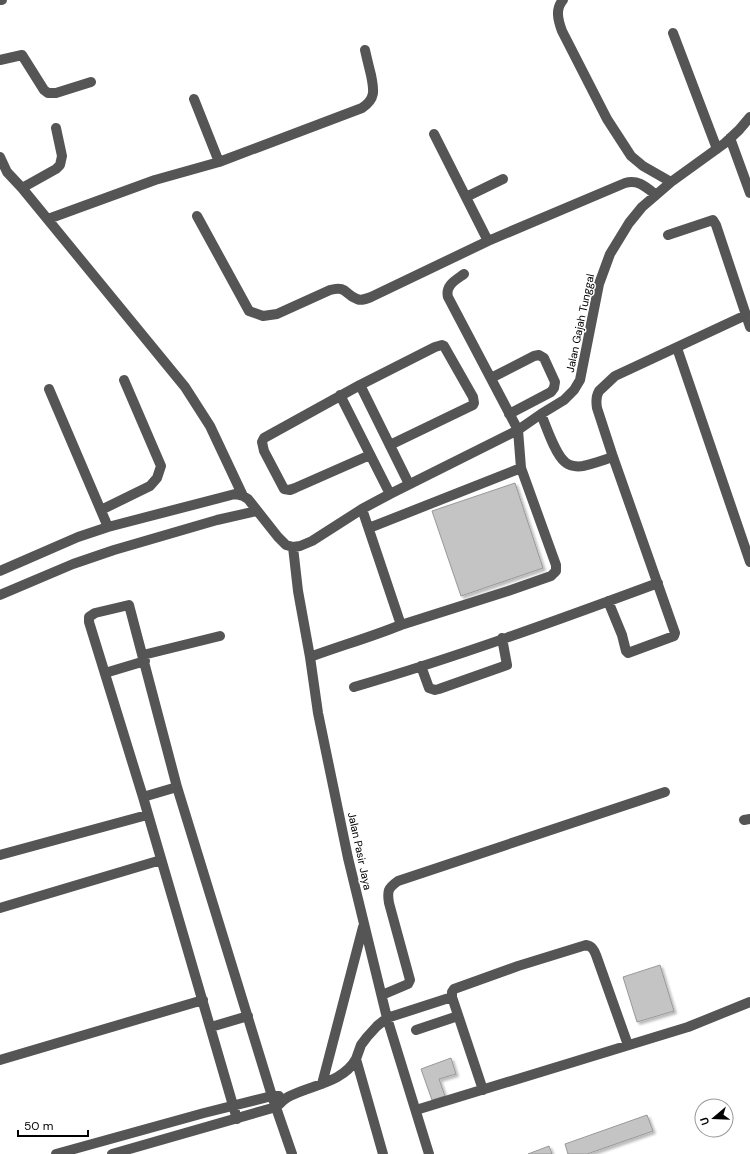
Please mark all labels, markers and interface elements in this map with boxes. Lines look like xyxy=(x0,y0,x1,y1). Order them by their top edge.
street label: Jalan Gajah Tunggal xyxy=(563,272,597,374)
street label: Jalan Pasir Jaya xyxy=(345,811,375,891)
north arrow xyxy=(694,1098,734,1138)
scale bar xyxy=(18,1112,88,1138)
text: U xyxy=(697,1115,712,1127)
text: 50 m xyxy=(24,1118,53,1134)

